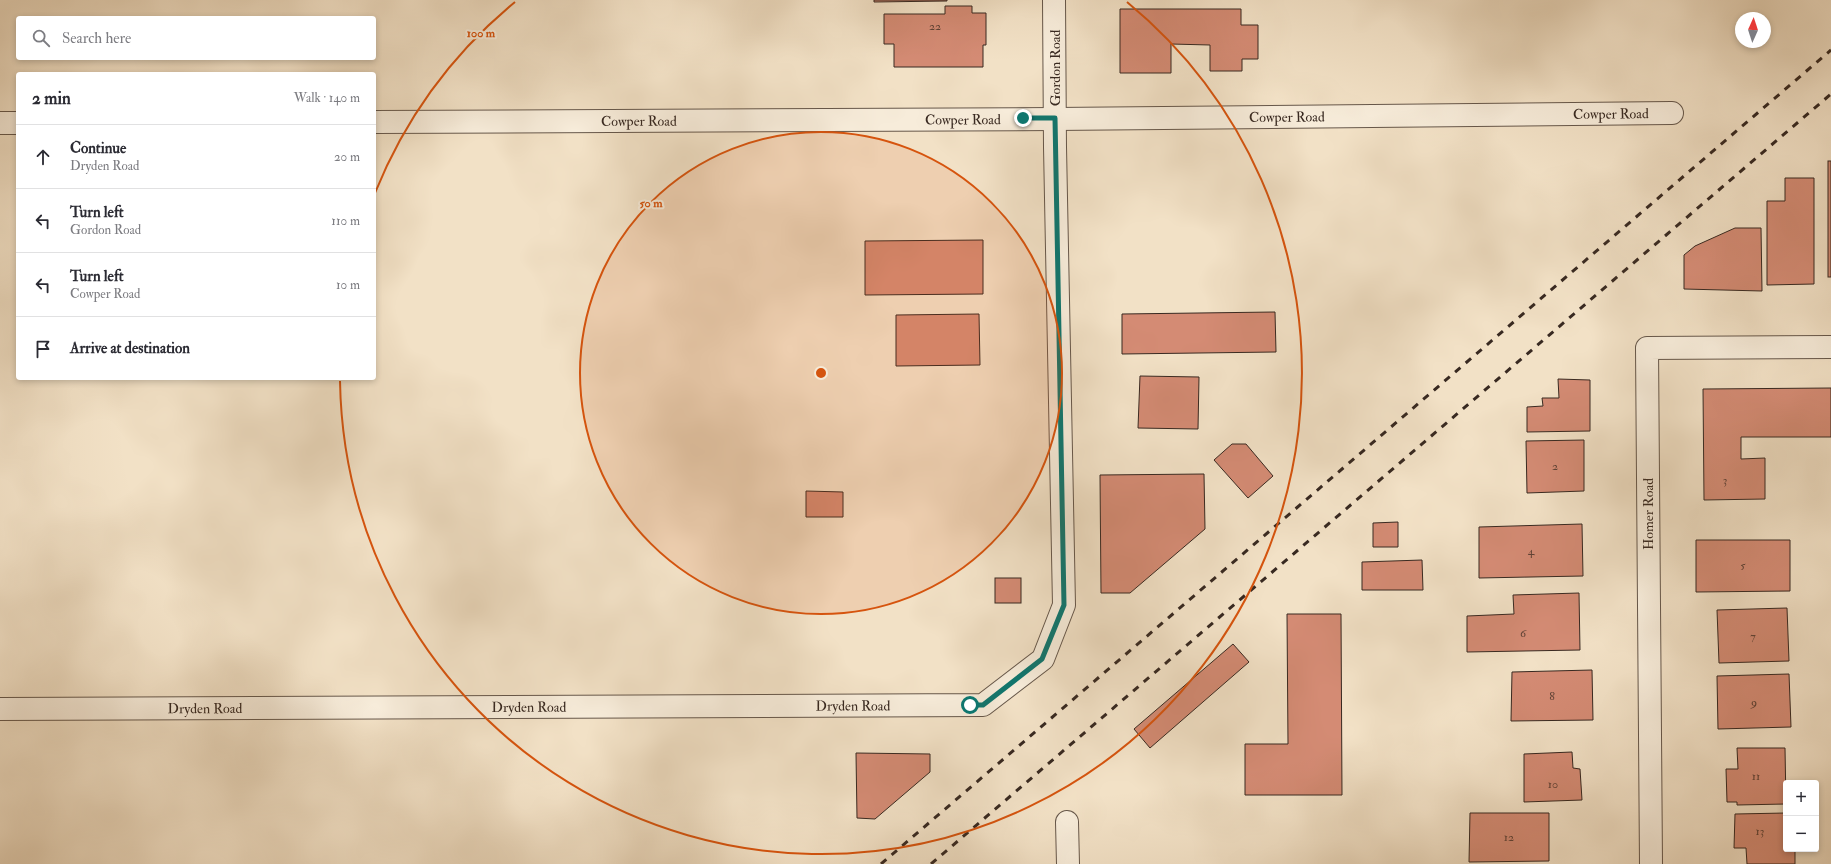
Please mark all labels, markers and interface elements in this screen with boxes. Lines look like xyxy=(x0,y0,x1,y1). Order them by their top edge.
north arrow xyxy=(1735,12,1771,48)
search box xyxy=(16,16,376,60)
house number: 22 xyxy=(929,19,941,34)
text: 100 m xyxy=(467,26,496,41)
icon: search xyxy=(30,27,52,49)
text: Search here xyxy=(62,29,131,48)
street label: Gordon Road xyxy=(1047,30,1064,106)
text: 2 min xyxy=(32,88,71,109)
text: Walk · 140 m xyxy=(294,90,360,106)
street label: Cowper Road xyxy=(1573,105,1649,124)
street label: Cowper Road xyxy=(1249,108,1325,127)
route end xyxy=(1014,109,1032,127)
street label: Cowper Road xyxy=(925,111,1001,129)
street label: Cowper Road xyxy=(601,113,677,131)
text: Continue xyxy=(70,139,126,158)
icon: ahead xyxy=(32,146,54,168)
text: 20 m xyxy=(334,149,360,165)
text: Dryden Road xyxy=(70,158,139,174)
text: 50 m xyxy=(639,196,663,211)
text: Turn left xyxy=(70,203,124,222)
icon: left xyxy=(32,210,54,232)
text: 110 m xyxy=(331,213,360,229)
text: Gordon Road xyxy=(70,222,141,238)
text: Turn left xyxy=(70,267,124,286)
icon: left xyxy=(32,274,54,296)
text: 10 m xyxy=(336,277,360,293)
text: Cowper Road xyxy=(70,286,140,302)
icon: arrive xyxy=(32,338,54,360)
text: Arrive at destination xyxy=(70,339,190,358)
centre of rings xyxy=(814,366,828,380)
house number: 2 xyxy=(1552,459,1558,474)
house number: 3 xyxy=(1723,473,1727,488)
street label: Homer Road xyxy=(1640,478,1657,550)
house number: 4 xyxy=(1528,544,1535,559)
house number: 5 xyxy=(1740,558,1746,573)
house number: 6 xyxy=(1520,626,1527,641)
house number: 7 xyxy=(1750,629,1756,644)
house number: 8 xyxy=(1549,689,1555,704)
house number: 9 xyxy=(1750,695,1757,710)
route start xyxy=(961,696,979,714)
street label: Dryden Road xyxy=(816,697,891,716)
street label: Dryden Road xyxy=(492,699,567,717)
street label: Dryden Road xyxy=(168,700,243,718)
house number: 11 xyxy=(1752,769,1760,784)
house number: 10 xyxy=(1548,777,1558,792)
map controls xyxy=(1783,780,1819,852)
button: + xyxy=(1783,780,1819,816)
button: − xyxy=(1783,816,1819,852)
house number: 13 xyxy=(1756,824,1764,839)
house number: 12 xyxy=(1504,830,1514,845)

